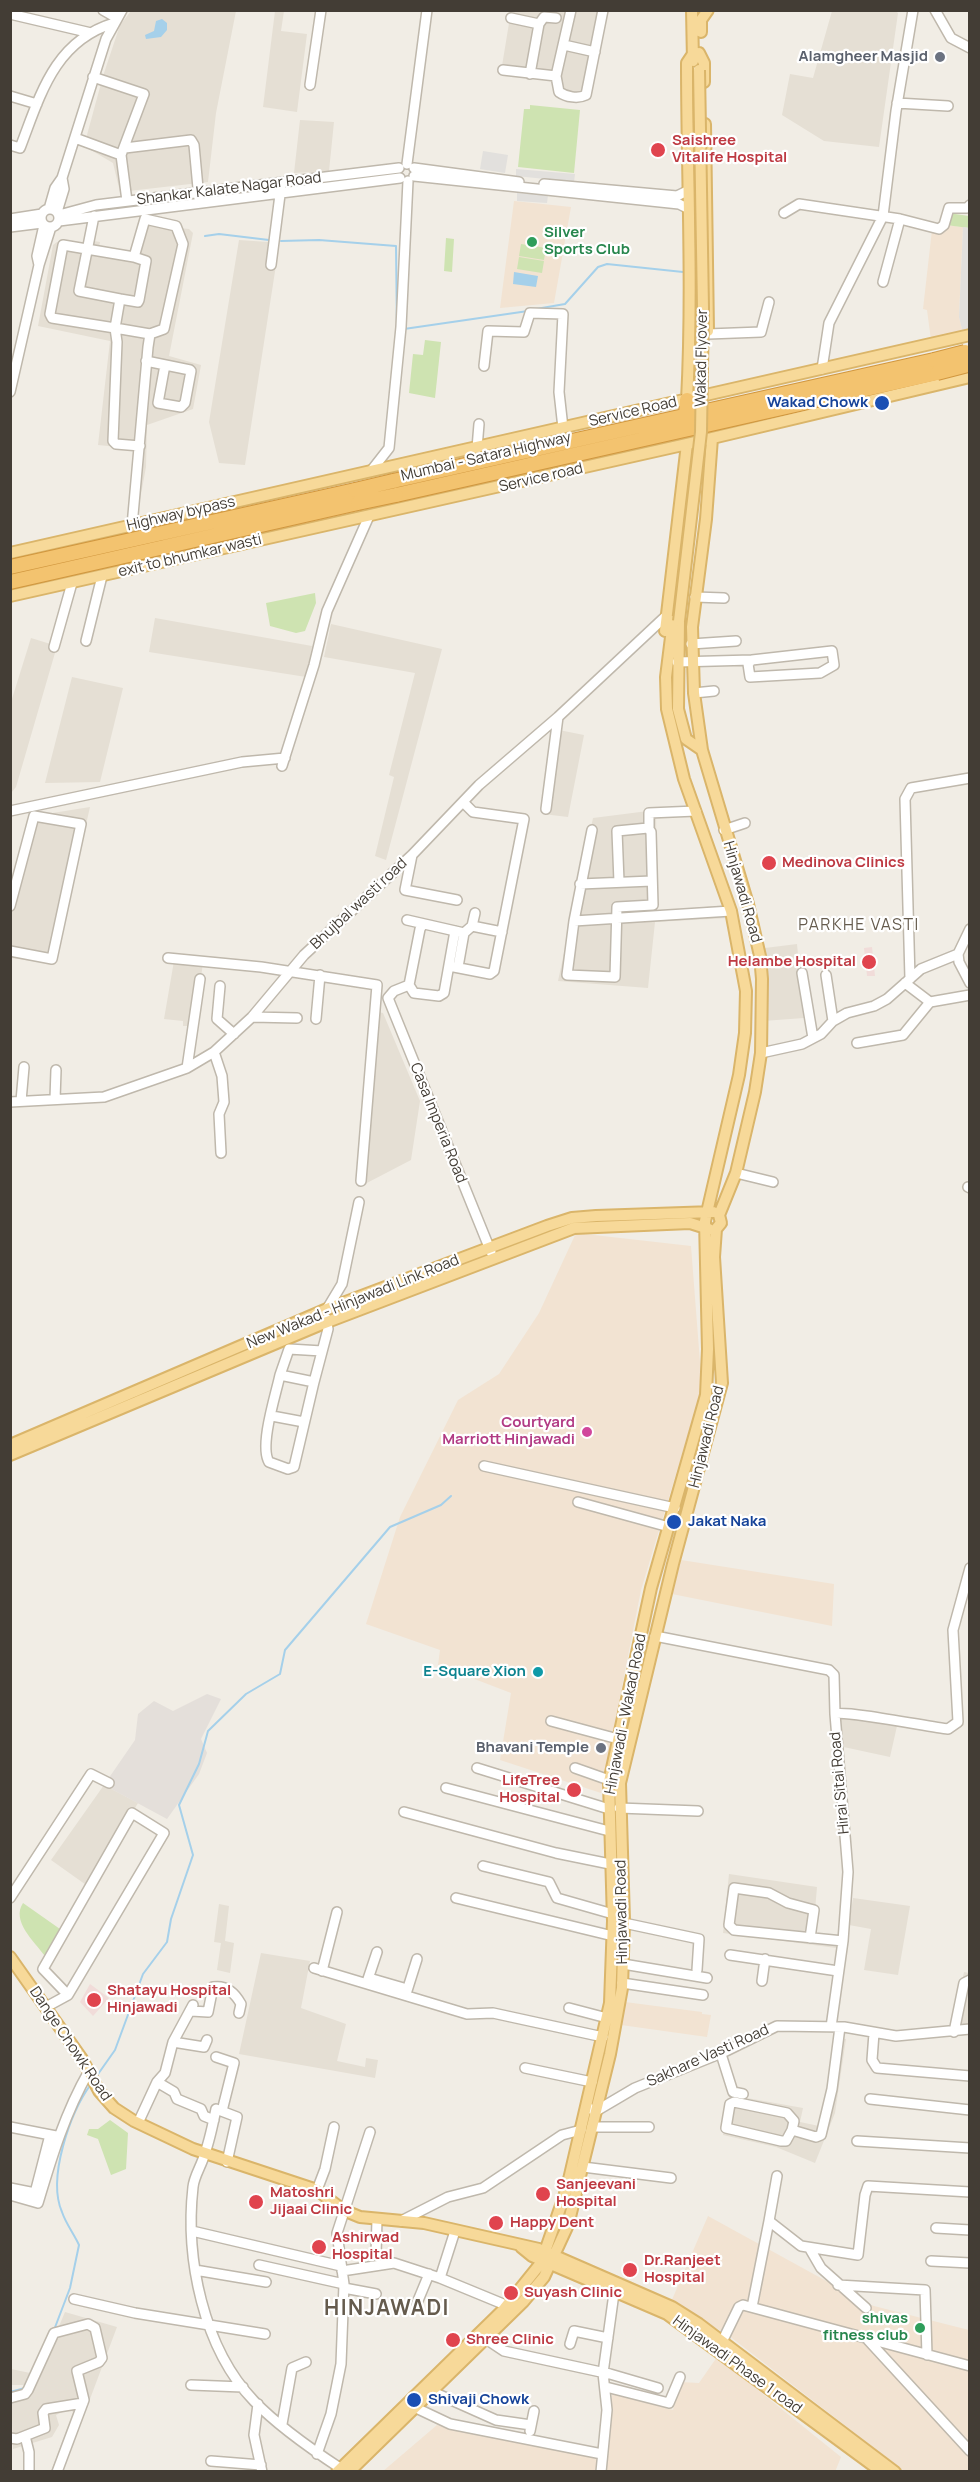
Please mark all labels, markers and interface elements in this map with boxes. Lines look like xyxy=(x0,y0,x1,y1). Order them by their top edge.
place label: Alamgheer Masjid xyxy=(799,48,928,66)
marker: Alamgheer Masjid xyxy=(933,50,947,64)
place label: Saishree Vitalife Hospital xyxy=(672,132,787,167)
marker: Saishree Vitalife Hospital xyxy=(649,141,667,159)
street label: Shankar Kalate Nagar Road xyxy=(136,169,322,209)
place label: Silver Sports Club xyxy=(544,224,630,259)
marker: Silver Sports Club xyxy=(525,235,539,249)
street label: Wakad Flyover xyxy=(692,309,712,407)
street label: Service Road xyxy=(587,393,679,431)
place label: Wakad Chowk xyxy=(767,394,868,412)
marker: Wakad Chowk xyxy=(873,394,891,412)
street label: Mumbai - Satara Highway xyxy=(399,429,573,485)
street label: Service road xyxy=(497,460,585,496)
street label: Highway bypass xyxy=(125,493,237,535)
street label: exit to bhumkar wasti xyxy=(116,531,264,581)
street label: Hinjawadi Road xyxy=(719,839,765,945)
marker: Medinova Clinics xyxy=(760,854,778,872)
place label: Medinova Clinics xyxy=(782,854,905,872)
street label: Bhujbal wasti road xyxy=(307,855,411,953)
district label: PARKHE VASTI xyxy=(798,916,920,936)
place label: Helambe Hospital xyxy=(728,953,856,971)
marker: Helambe Hospital xyxy=(860,953,878,971)
street label: Casa Imperia Road xyxy=(406,1060,470,1186)
street label: New Wakad - Hinjawadi Link Road xyxy=(244,1251,462,1353)
street label: Hinjawadi Road xyxy=(686,1384,728,1490)
place label: Courtyard Marriott Hinjawadi xyxy=(442,1414,575,1449)
marker: Courtyard Marriott Hinjawadi xyxy=(580,1425,594,1439)
marker: Jakat Naka xyxy=(665,1513,683,1531)
place label: Jakat Naka xyxy=(688,1513,766,1531)
street label: Hinjawadi - Wakad Road xyxy=(602,1632,650,1796)
place label: E-Square Xion xyxy=(423,1663,526,1681)
marker: E-Square Xion xyxy=(531,1665,545,1679)
street label: Hirai Sitai Road xyxy=(827,1731,853,1835)
place label: Bhavani Temple xyxy=(476,1739,589,1757)
marker: Bhavani Temple xyxy=(594,1741,608,1755)
place label: LifeTree Hospital xyxy=(499,1772,560,1807)
marker: LifeTree Hospital xyxy=(565,1781,583,1799)
street label: Hinjawadi Road xyxy=(612,1859,632,1965)
place label: Shatayu Hospital Hinjawadi xyxy=(107,1982,231,2017)
street label: Dange Chowk Road xyxy=(25,1984,115,2104)
marker: Shatayu Hospital Hinjawadi xyxy=(85,1991,103,2009)
street label: Sakhare Vasti Road xyxy=(644,2021,772,2091)
place label: Sanjeevani Hospital xyxy=(556,2176,636,2211)
place label: Matoshri Jijaai Clinic xyxy=(270,2184,352,2219)
marker: Sanjeevani Hospital xyxy=(534,2185,552,2203)
marker: Matoshri Jijaai Clinic xyxy=(247,2193,265,2211)
marker: Happy Dent xyxy=(487,2214,505,2232)
place label: Happy Dent xyxy=(510,2214,594,2232)
place label: Ashirwad Hospital xyxy=(332,2229,399,2264)
marker: Ashirwad Hospital xyxy=(310,2238,328,2256)
place label: Dr.Ranjeet Hospital xyxy=(644,2252,721,2287)
marker: Dr.Ranjeet Hospital xyxy=(621,2261,639,2279)
marker: Suyash Clinic xyxy=(502,2284,520,2302)
place label: Suyash Clinic xyxy=(524,2284,622,2302)
district label: HINJAWADI xyxy=(324,2296,450,2322)
place label: shivas fitness club xyxy=(823,2310,908,2345)
street label: Hinjawadi Phase 1 road xyxy=(669,2312,805,2418)
marker: shivas fitness club xyxy=(913,2321,927,2335)
marker: Shree Clinic xyxy=(444,2331,462,2349)
place label: Shree Clinic xyxy=(466,2331,554,2349)
marker: Shivaji Chowk xyxy=(405,2391,423,2409)
place label: Shivaji Chowk xyxy=(428,2391,529,2409)

